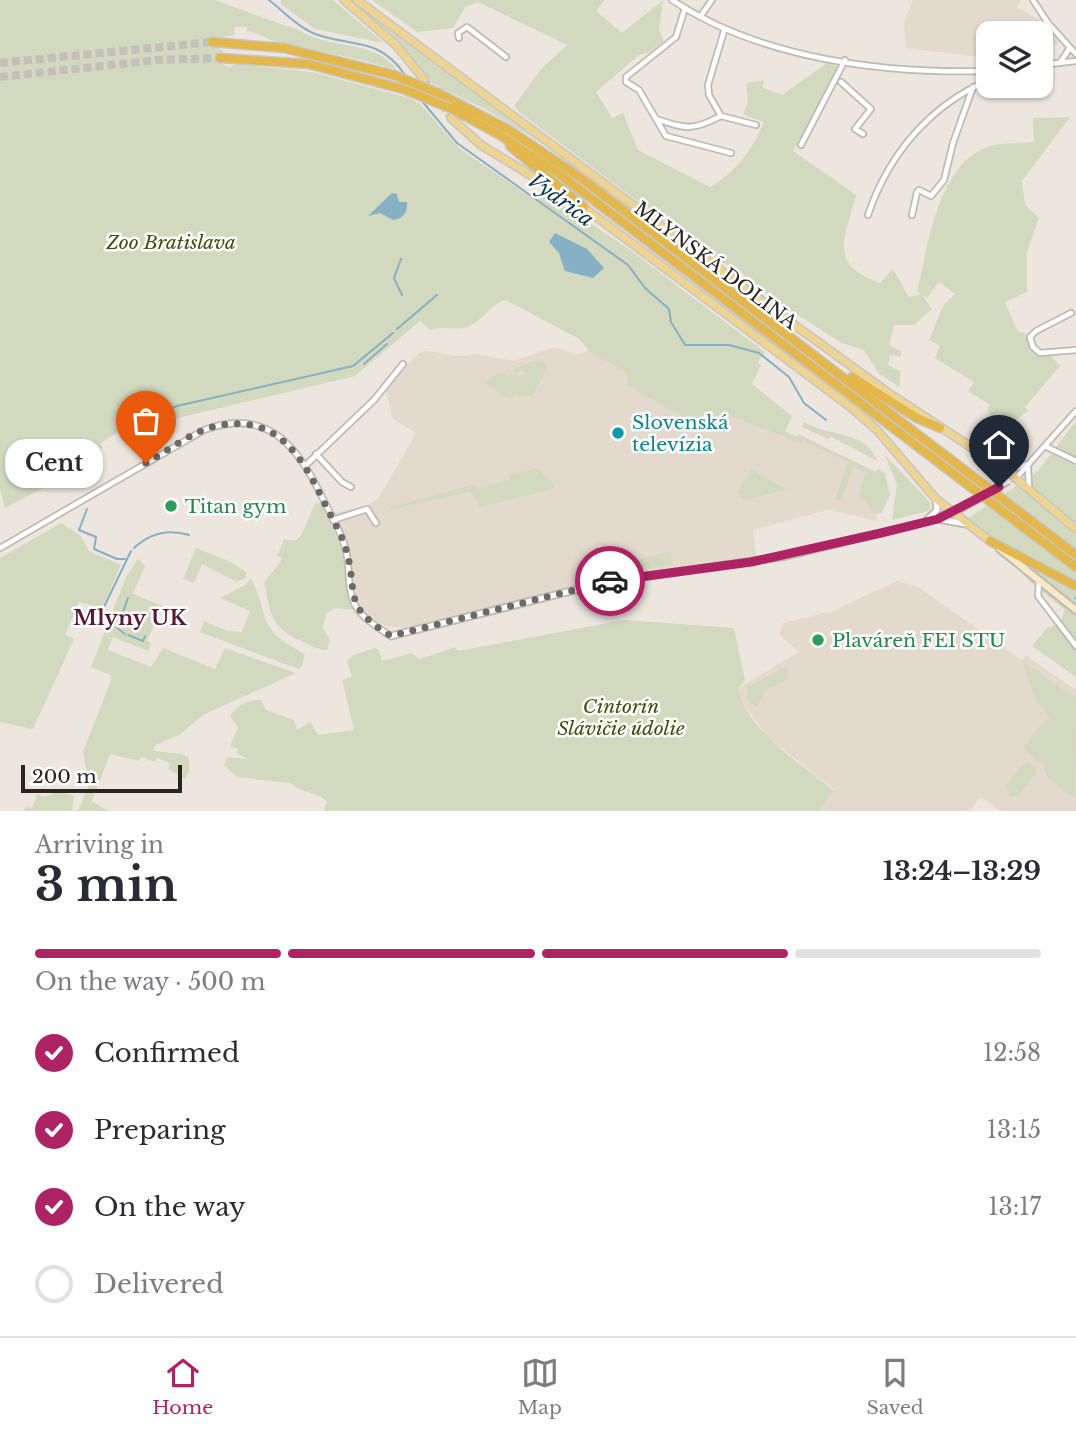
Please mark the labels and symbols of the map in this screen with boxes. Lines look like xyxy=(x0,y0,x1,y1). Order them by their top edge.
water label: Vydrica xyxy=(523,167,599,233)
street label: MLYNSKÁ DOLINA xyxy=(630,197,802,334)
park label: Zoo Bratislava xyxy=(105,231,236,254)
pin xyxy=(116,391,176,463)
place label: Slovenská televízia xyxy=(632,411,729,456)
pin xyxy=(969,415,1029,487)
marker: Slovenská televízia xyxy=(610,425,626,441)
callout: Cent xyxy=(6,438,104,488)
place label: Titan gym xyxy=(185,495,286,518)
marker: Titan gym xyxy=(163,498,179,514)
courier xyxy=(575,546,645,616)
district label: Mlyny UK xyxy=(73,605,188,631)
place label: Plaváreň FEI STU xyxy=(832,629,1005,652)
marker: Plaváreň FEI STU xyxy=(810,632,826,648)
park label: Cintorín Slávičie údolie xyxy=(557,695,685,740)
scale bar xyxy=(21,762,182,794)

